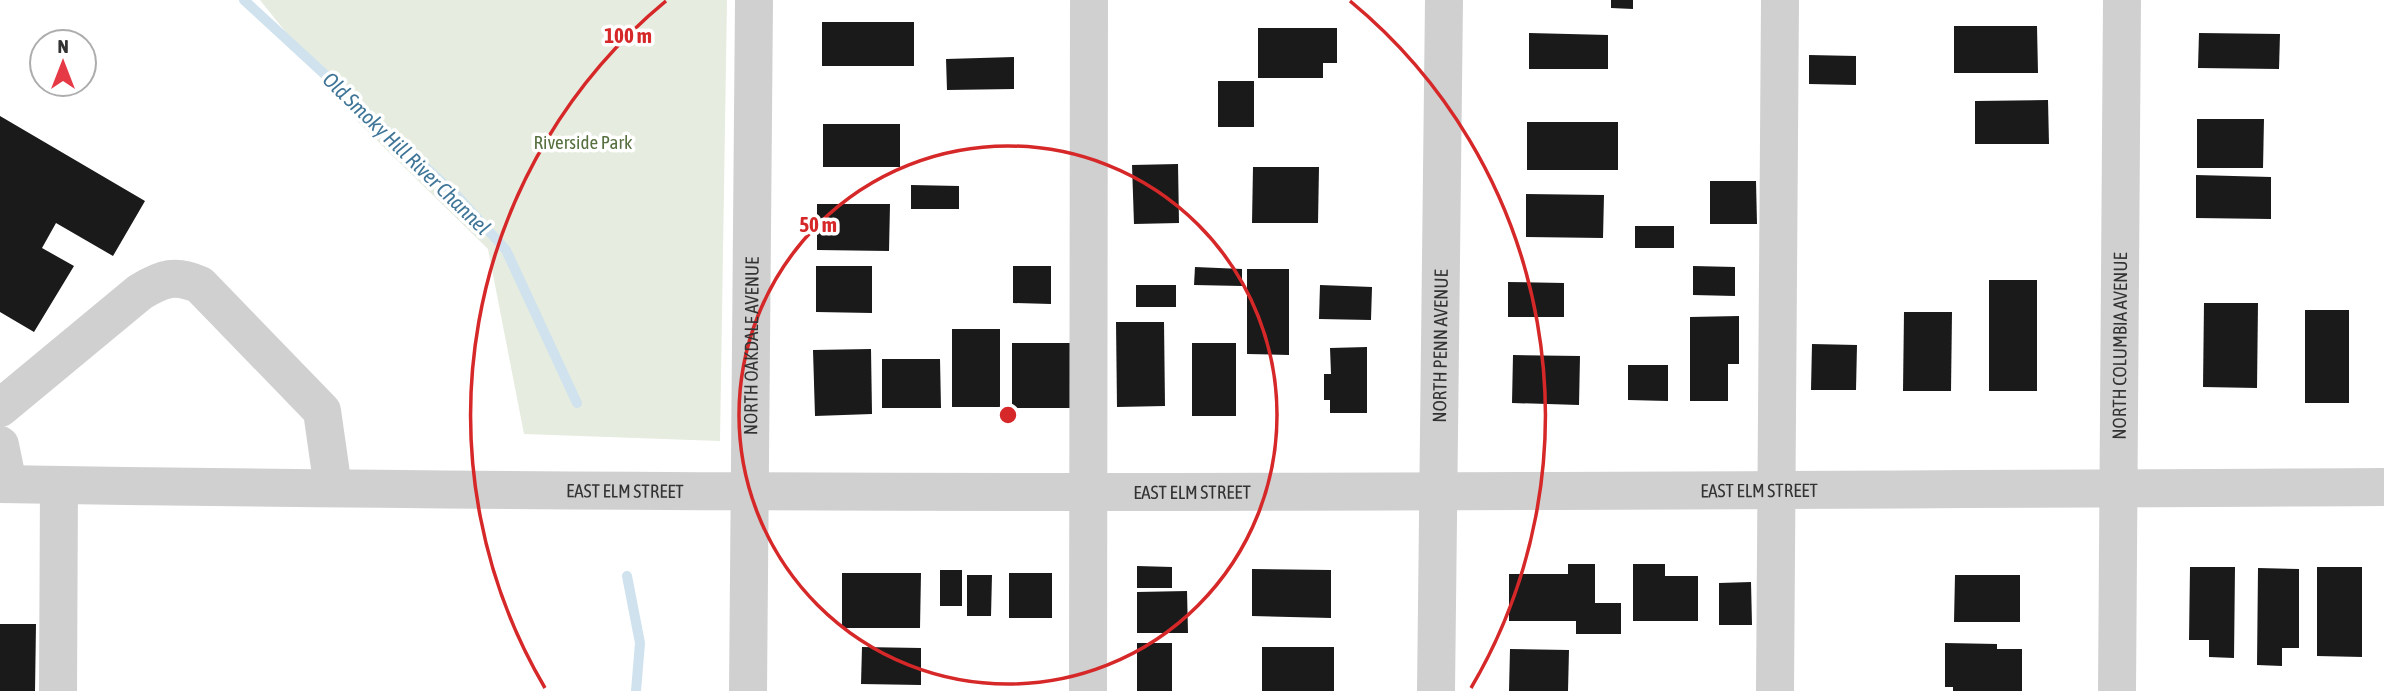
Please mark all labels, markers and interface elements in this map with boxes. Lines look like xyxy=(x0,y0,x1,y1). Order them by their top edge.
text: 100 m xyxy=(604,23,652,47)
north arrow xyxy=(28,28,98,98)
text: N xyxy=(57,35,69,57)
water label: Old Smoky Hill River Channel xyxy=(318,67,496,239)
park label: Riverside Park xyxy=(534,131,633,153)
text: 50 m xyxy=(799,212,837,236)
street label: NORTH COLUMBIA AVENUE xyxy=(2108,252,2131,440)
street label: NORTH OAKDALE AVENUE xyxy=(739,257,763,435)
street label: NORTH PENN AVENUE xyxy=(1428,269,1452,423)
centre of rings xyxy=(996,403,1020,427)
street label: EAST ELM STREET xyxy=(566,479,684,502)
street label: EAST ELM STREET xyxy=(1700,479,1818,501)
street label: EAST ELM STREET xyxy=(1133,481,1251,503)

